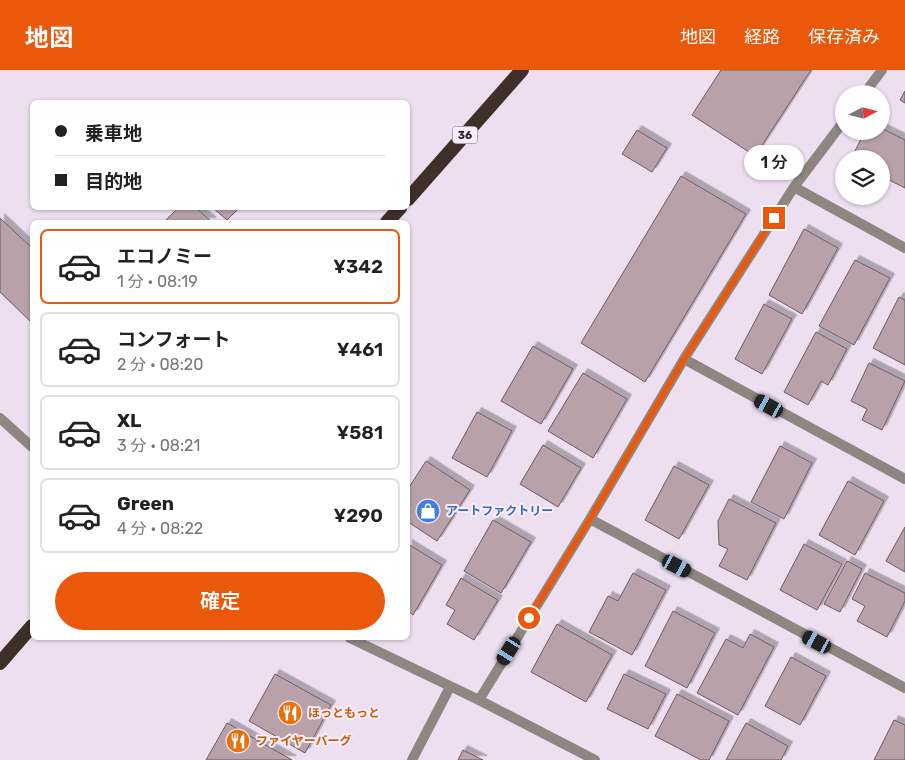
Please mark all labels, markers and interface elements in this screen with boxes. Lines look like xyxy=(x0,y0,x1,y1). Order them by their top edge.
text: 地図 xyxy=(25,24,73,52)
text: 地図 xyxy=(680,26,716,48)
text: 経路 xyxy=(744,26,780,48)
text: 保存済み xyxy=(808,26,880,48)
north arrow xyxy=(835,85,890,140)
map controls xyxy=(835,85,890,205)
text: 乗車地 xyxy=(85,122,142,145)
road number: 36 xyxy=(452,126,478,144)
callout: 1 分 xyxy=(744,146,804,180)
button: layers xyxy=(835,150,890,205)
text: 1 分 xyxy=(760,153,788,172)
text: 目的地 xyxy=(85,170,142,193)
route end xyxy=(763,207,785,229)
icon: car xyxy=(57,244,102,289)
text: エコノミー xyxy=(117,245,212,268)
text: ¥342 xyxy=(333,255,383,278)
text: 1 分 · 08:19 xyxy=(117,272,198,291)
icon: car xyxy=(57,327,102,372)
text: コンフォート xyxy=(117,328,230,351)
text: ¥461 xyxy=(337,338,383,361)
text: 2 分 · 08:20 xyxy=(117,355,203,374)
car xyxy=(752,392,785,420)
text: XL xyxy=(117,409,141,432)
icon: car xyxy=(57,410,102,455)
text: ¥581 xyxy=(337,421,383,444)
text: 3 分 · 08:21 xyxy=(117,436,200,455)
text: Green xyxy=(117,492,174,515)
icon: car xyxy=(57,493,102,538)
shop icon: アートファクトリー xyxy=(415,498,441,524)
text: ¥290 xyxy=(334,504,383,527)
place label: アートファクトリー xyxy=(446,504,553,518)
text: 4 分 · 08:22 xyxy=(117,519,203,538)
car xyxy=(660,552,693,580)
button: 確定 xyxy=(55,572,385,630)
route start xyxy=(518,607,540,629)
car xyxy=(800,628,833,656)
car xyxy=(494,634,523,668)
restaurant icon: ほっともっと xyxy=(277,700,303,726)
place label: ほっともっと xyxy=(308,706,380,720)
restaurant icon: ファイヤーバーグ xyxy=(225,728,251,754)
place label: ファイヤーバーグ xyxy=(256,734,352,748)

